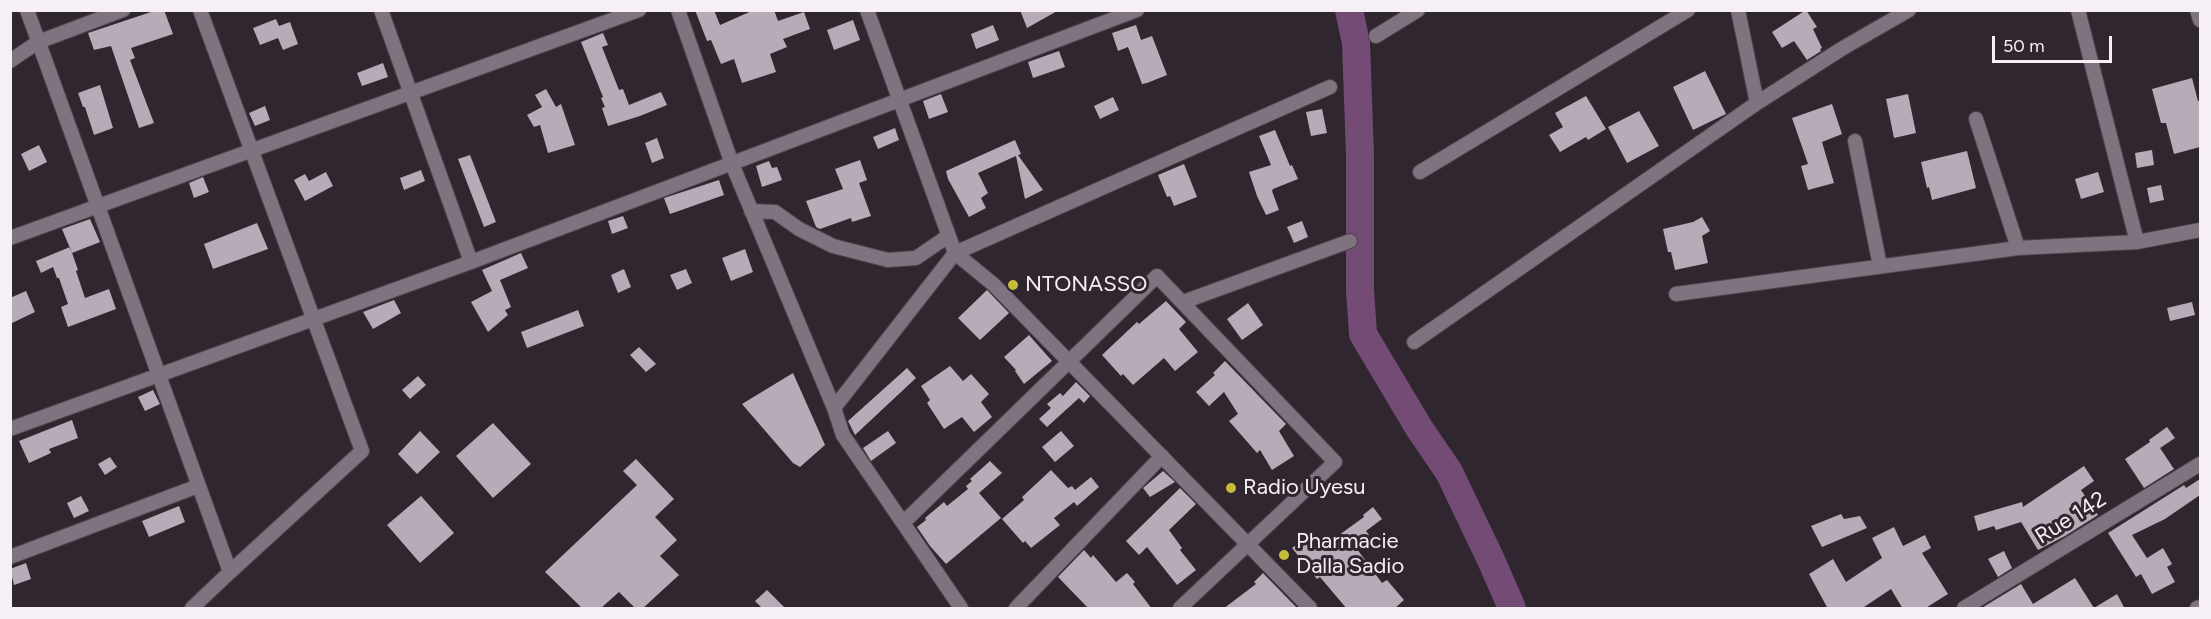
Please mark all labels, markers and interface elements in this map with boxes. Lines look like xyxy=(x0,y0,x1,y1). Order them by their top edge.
scale bar xyxy=(1995,24,2115,62)
text: 50 m xyxy=(2003,35,2045,57)
place label: NTONASSO xyxy=(1025,272,1147,298)
marker: NTONASSO xyxy=(1006,278,1020,292)
place label: Radio Uyesu xyxy=(1243,475,1366,501)
marker: Radio Uyesu xyxy=(1224,481,1238,495)
street label: Rue 142 xyxy=(2031,486,2111,550)
place label: Pharmacie Dalla Sadio xyxy=(1296,529,1404,580)
marker: Pharmacie Dalla Sadio xyxy=(1277,548,1291,562)

